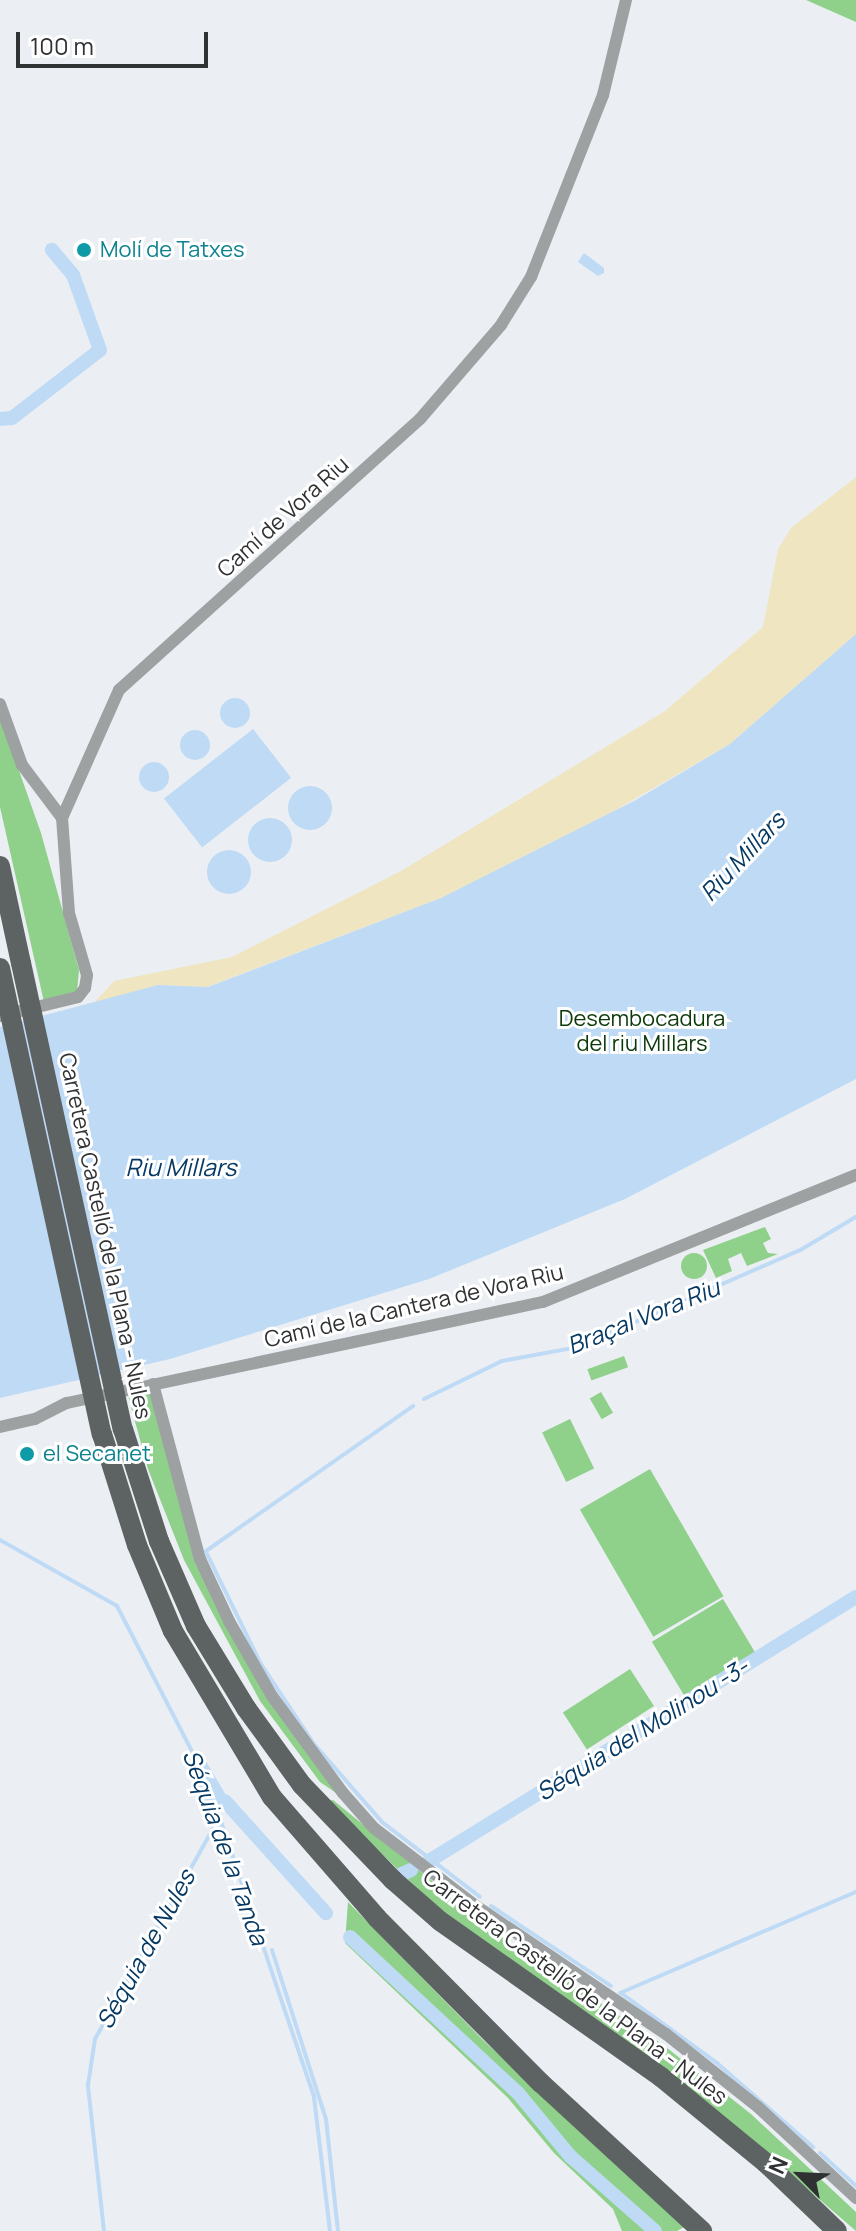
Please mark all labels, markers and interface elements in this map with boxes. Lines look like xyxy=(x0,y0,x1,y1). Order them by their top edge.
scale bar xyxy=(20,16,212,66)
text: 100 m xyxy=(30,29,94,62)
place label: Molí de Tatxes xyxy=(100,237,245,263)
marker: Molí de Tatxes xyxy=(75,241,93,259)
street label: Camí de Vora Riu xyxy=(212,451,354,583)
water label: Riu Millars xyxy=(694,806,790,906)
park label: Desembocadura del riu Millars xyxy=(559,1005,725,1056)
street label: Carretera Castelló de la Plana - Nules xyxy=(53,1050,157,1422)
water label: Riu Millars xyxy=(126,1153,236,1181)
street label: Camí de la Cantera de Vora Riu xyxy=(262,1259,566,1353)
water label: Braçal Vora Riu xyxy=(563,1272,723,1360)
place label: el Secanet xyxy=(43,1441,151,1467)
marker: el Secanet xyxy=(18,1445,36,1463)
water label: Séquia del Molinou -3- xyxy=(530,1652,754,1806)
water label: Séquia de la Tanda xyxy=(177,1746,275,1948)
street label: Carretera Castelló de la Plana - Nules xyxy=(418,1864,732,2110)
water label: Séquia de Nules xyxy=(89,1865,201,2033)
north arrow xyxy=(760,2135,840,2215)
text: N xyxy=(761,2152,795,2179)

